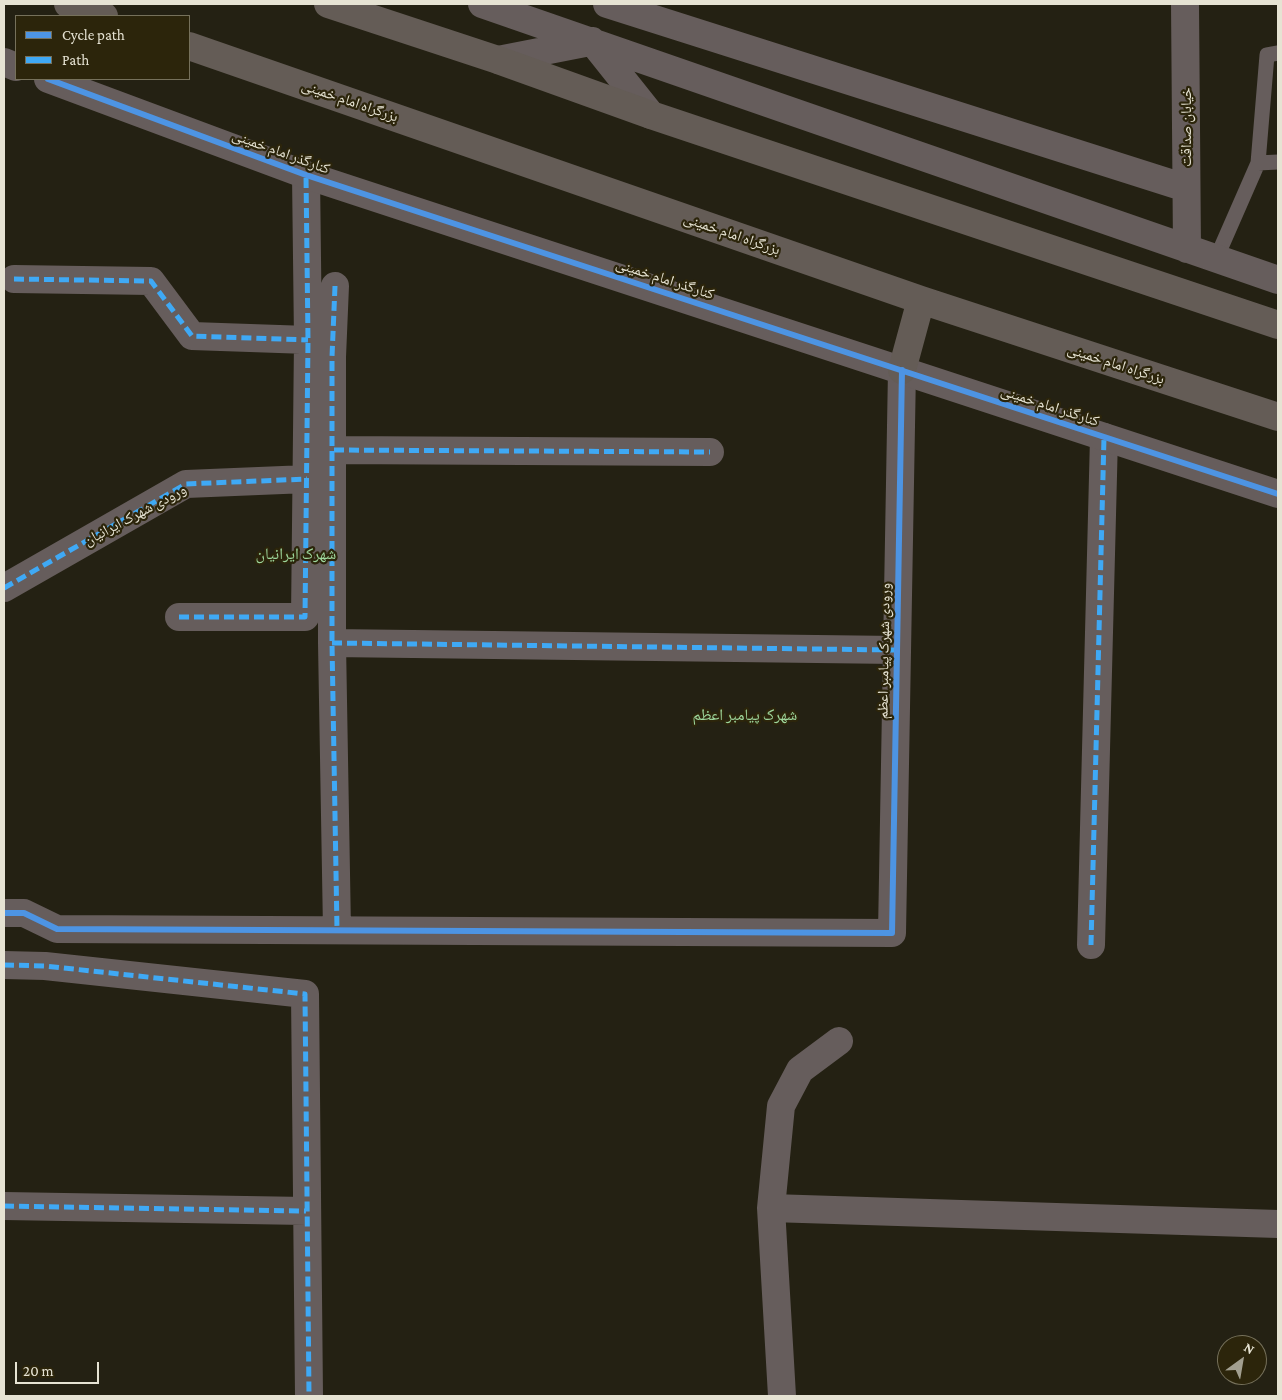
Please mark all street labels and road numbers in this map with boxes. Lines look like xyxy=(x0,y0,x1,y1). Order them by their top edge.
street label: بزرگراه امام خمینی xyxy=(299,76,401,126)
street label: خیابان صداقت xyxy=(1177,87,1195,167)
street label: کنارگذر امام خمینی xyxy=(230,126,332,178)
street label: بزرگراه امام خمینی xyxy=(681,209,783,259)
street label: کنارگذر امام خمینی xyxy=(614,255,716,303)
street label: بزرگراه امام خمینی xyxy=(1065,340,1167,388)
street label: کنارگذر امام خمینی xyxy=(999,382,1101,430)
street label: ورودی شهرک ایرانیان xyxy=(81,480,189,550)
street label: ورودی شهرک پیامبر اعظم xyxy=(874,583,894,719)

